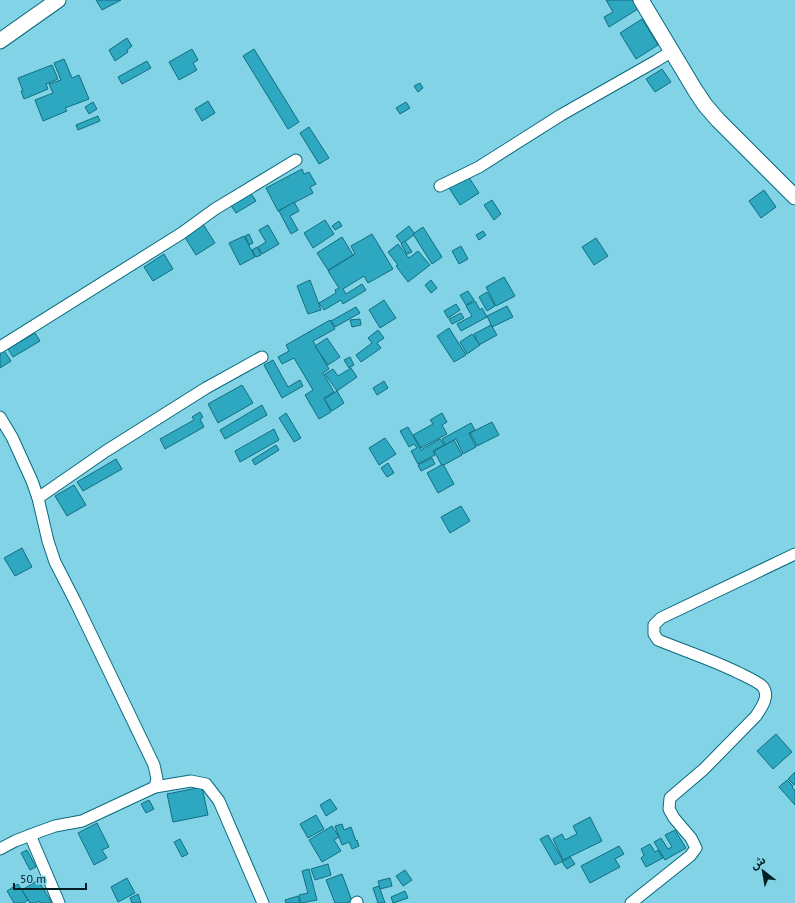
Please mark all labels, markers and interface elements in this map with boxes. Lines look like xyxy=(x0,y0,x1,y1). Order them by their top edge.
north arrow xyxy=(743,851,783,891)
text: ش xyxy=(748,853,768,872)
scale bar xyxy=(14,865,86,891)
text: 50 m xyxy=(20,871,46,886)

